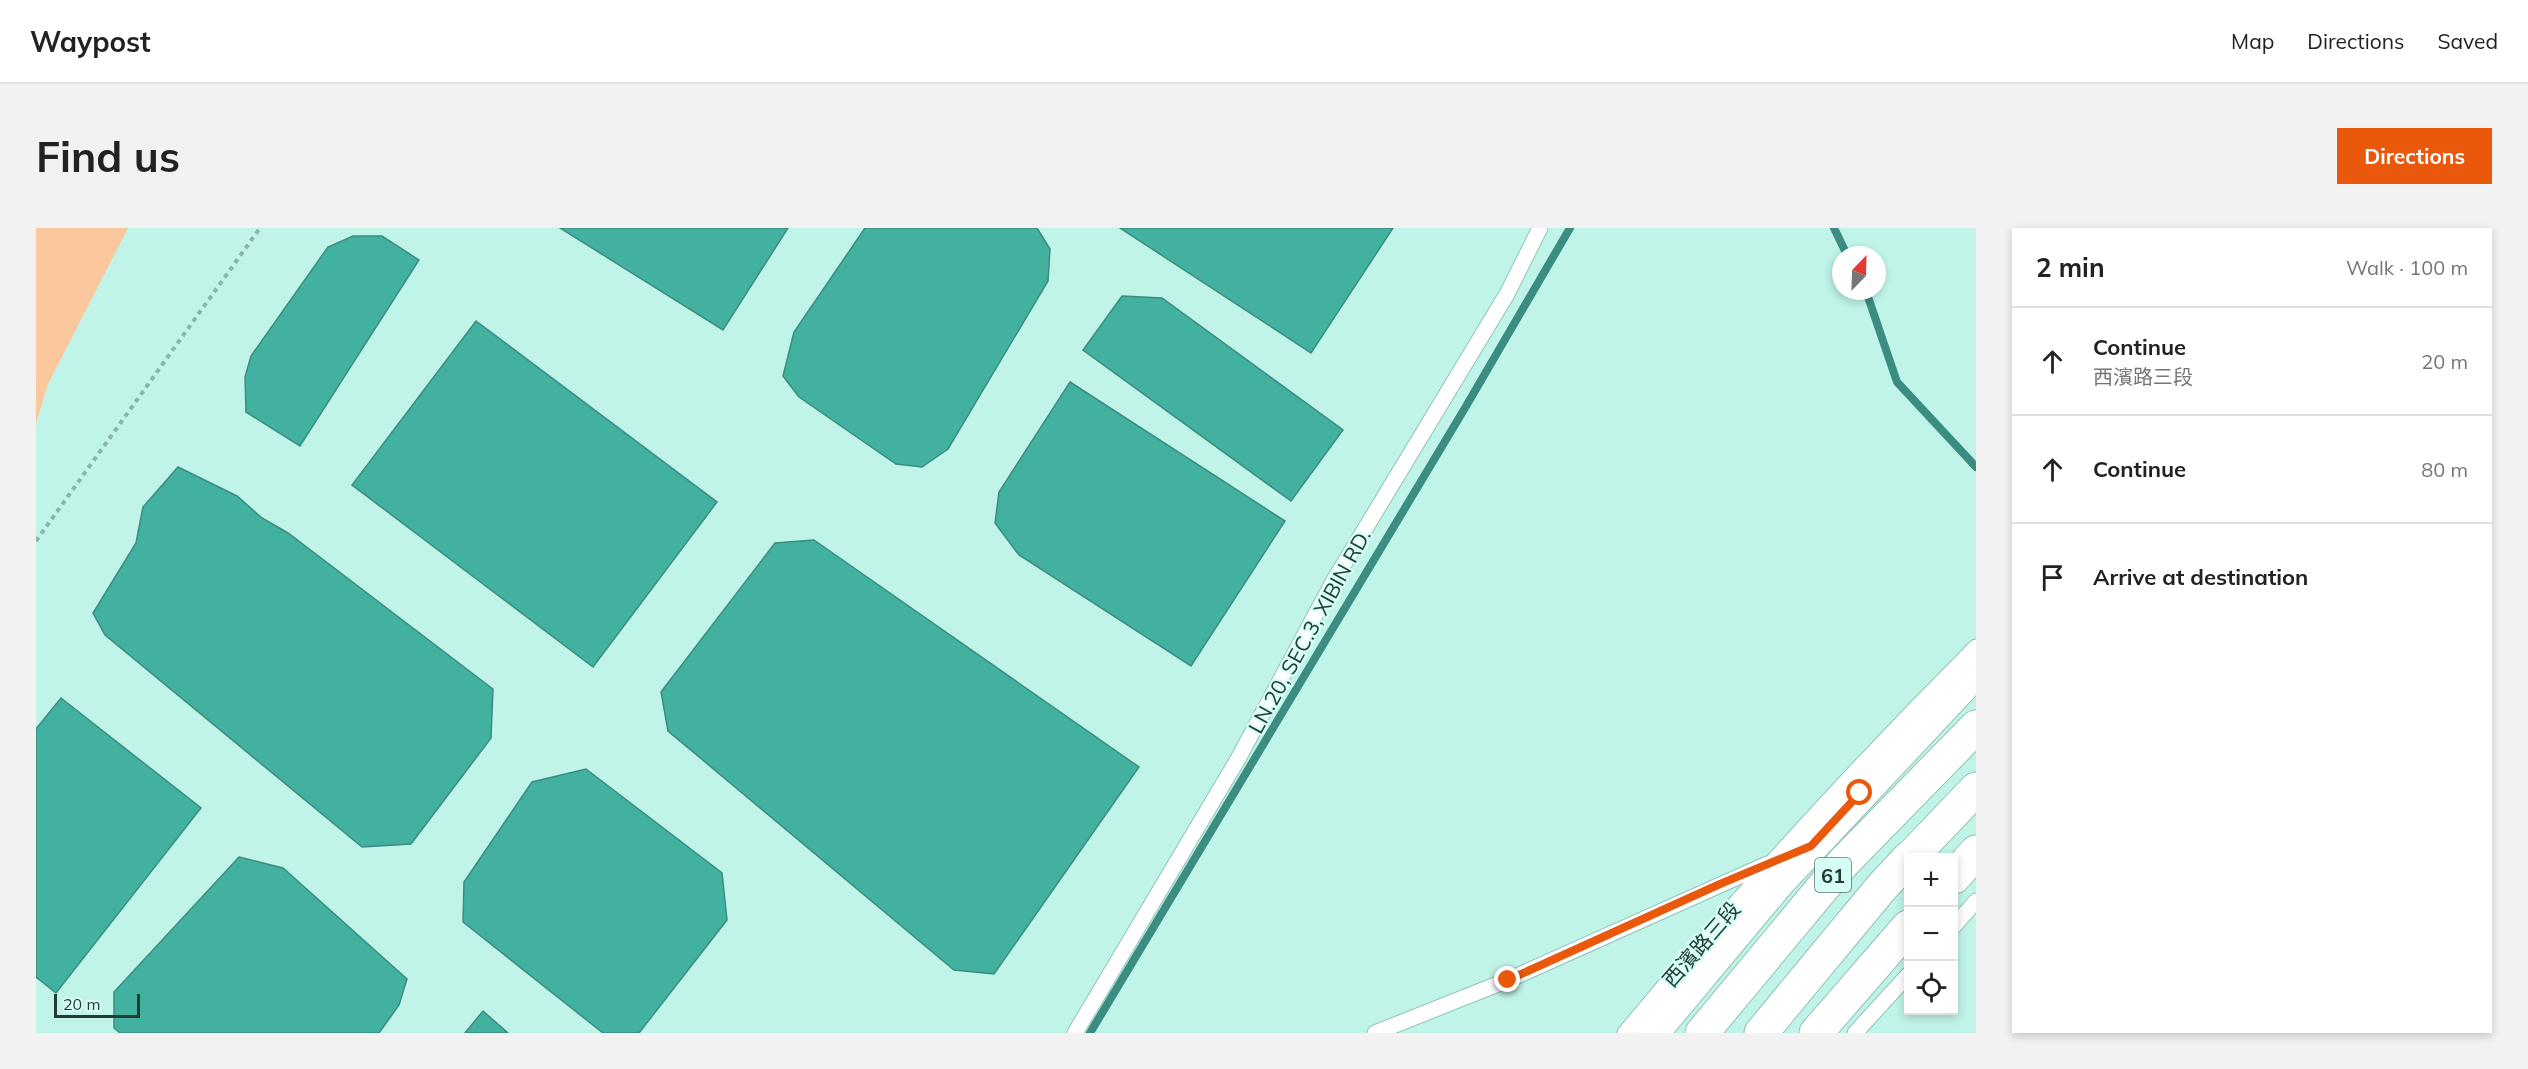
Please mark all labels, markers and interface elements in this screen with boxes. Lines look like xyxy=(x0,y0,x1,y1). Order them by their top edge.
text: Waypost xyxy=(30,24,151,59)
text: Map xyxy=(2231,28,2274,54)
text: Directions xyxy=(2307,28,2404,54)
text: Saved xyxy=(2437,28,2498,54)
button: Directions xyxy=(2337,128,2492,184)
text: Find us xyxy=(36,130,180,183)
north arrow xyxy=(1832,246,1886,300)
text: 2 min xyxy=(2036,251,2105,284)
text: Walk · 100 m xyxy=(2346,255,2468,280)
text: Continue xyxy=(2093,333,2186,361)
icon: ahead xyxy=(2036,345,2069,378)
text: 20 m xyxy=(2421,349,2468,374)
text: 西濱路三段 xyxy=(2093,364,2193,389)
icon: ahead xyxy=(2036,453,2069,486)
text: Continue xyxy=(2093,455,2186,483)
text: 80 m xyxy=(2421,457,2468,482)
street label: LN.20, SEC.3, XIBIN RD. xyxy=(1242,524,1376,738)
icon: arrive xyxy=(2036,561,2069,594)
text: Arrive at destination xyxy=(2093,563,2308,591)
route start xyxy=(1846,779,1872,805)
map controls xyxy=(1904,853,1958,1015)
button: + xyxy=(1904,853,1958,907)
road number: 61 xyxy=(1815,858,1851,892)
street label: 西濱路三段 xyxy=(1657,896,1745,992)
button: − xyxy=(1904,907,1958,961)
button: locate xyxy=(1904,961,1958,1015)
route end xyxy=(1494,966,1520,992)
scale bar xyxy=(54,991,140,1018)
text: 20 m xyxy=(63,994,100,1014)

